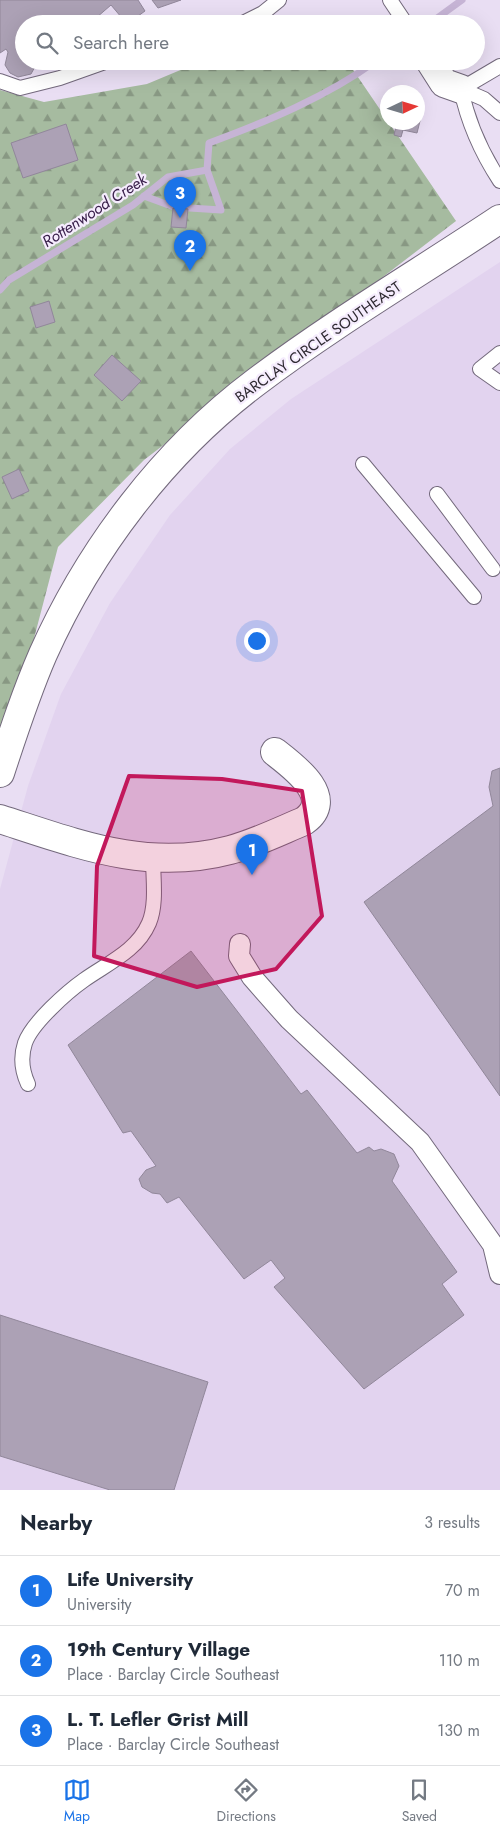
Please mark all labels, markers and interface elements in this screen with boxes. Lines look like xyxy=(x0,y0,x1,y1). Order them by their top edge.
search box xyxy=(15,15,485,70)
icon: search xyxy=(33,29,61,57)
text: Search here xyxy=(73,29,169,56)
north arrow xyxy=(380,85,425,130)
water label: Rottenwood Creek xyxy=(38,167,152,253)
pin: 3 xyxy=(164,177,196,218)
pin: 2 xyxy=(174,230,206,271)
street label: BARCLAY CIRCLE SOUTHEAST xyxy=(230,276,406,408)
your location xyxy=(244,628,270,654)
pin: 1 xyxy=(236,834,268,875)
text: Nearby xyxy=(20,1508,92,1538)
text: 3 results xyxy=(424,1511,480,1534)
text: Life University xyxy=(67,1566,193,1593)
text: 1 xyxy=(32,1579,40,1602)
text: 70 m xyxy=(445,1579,480,1602)
text: University xyxy=(67,1593,132,1616)
text: 19th Century Village xyxy=(67,1636,250,1663)
text: 2 xyxy=(31,1649,41,1672)
text: 110 m xyxy=(439,1649,480,1672)
text: Place · Barclay Circle Southeast xyxy=(67,1663,279,1686)
text: L. T. Lefler Grist Mill xyxy=(67,1706,248,1733)
text: 3 xyxy=(31,1719,41,1742)
text: 130 m xyxy=(437,1719,480,1742)
text: Place · Barclay Circle Southeast xyxy=(67,1733,279,1756)
tab: Map xyxy=(63,1776,91,1826)
tab: Directions xyxy=(217,1776,276,1826)
tab: Saved xyxy=(402,1776,437,1826)

